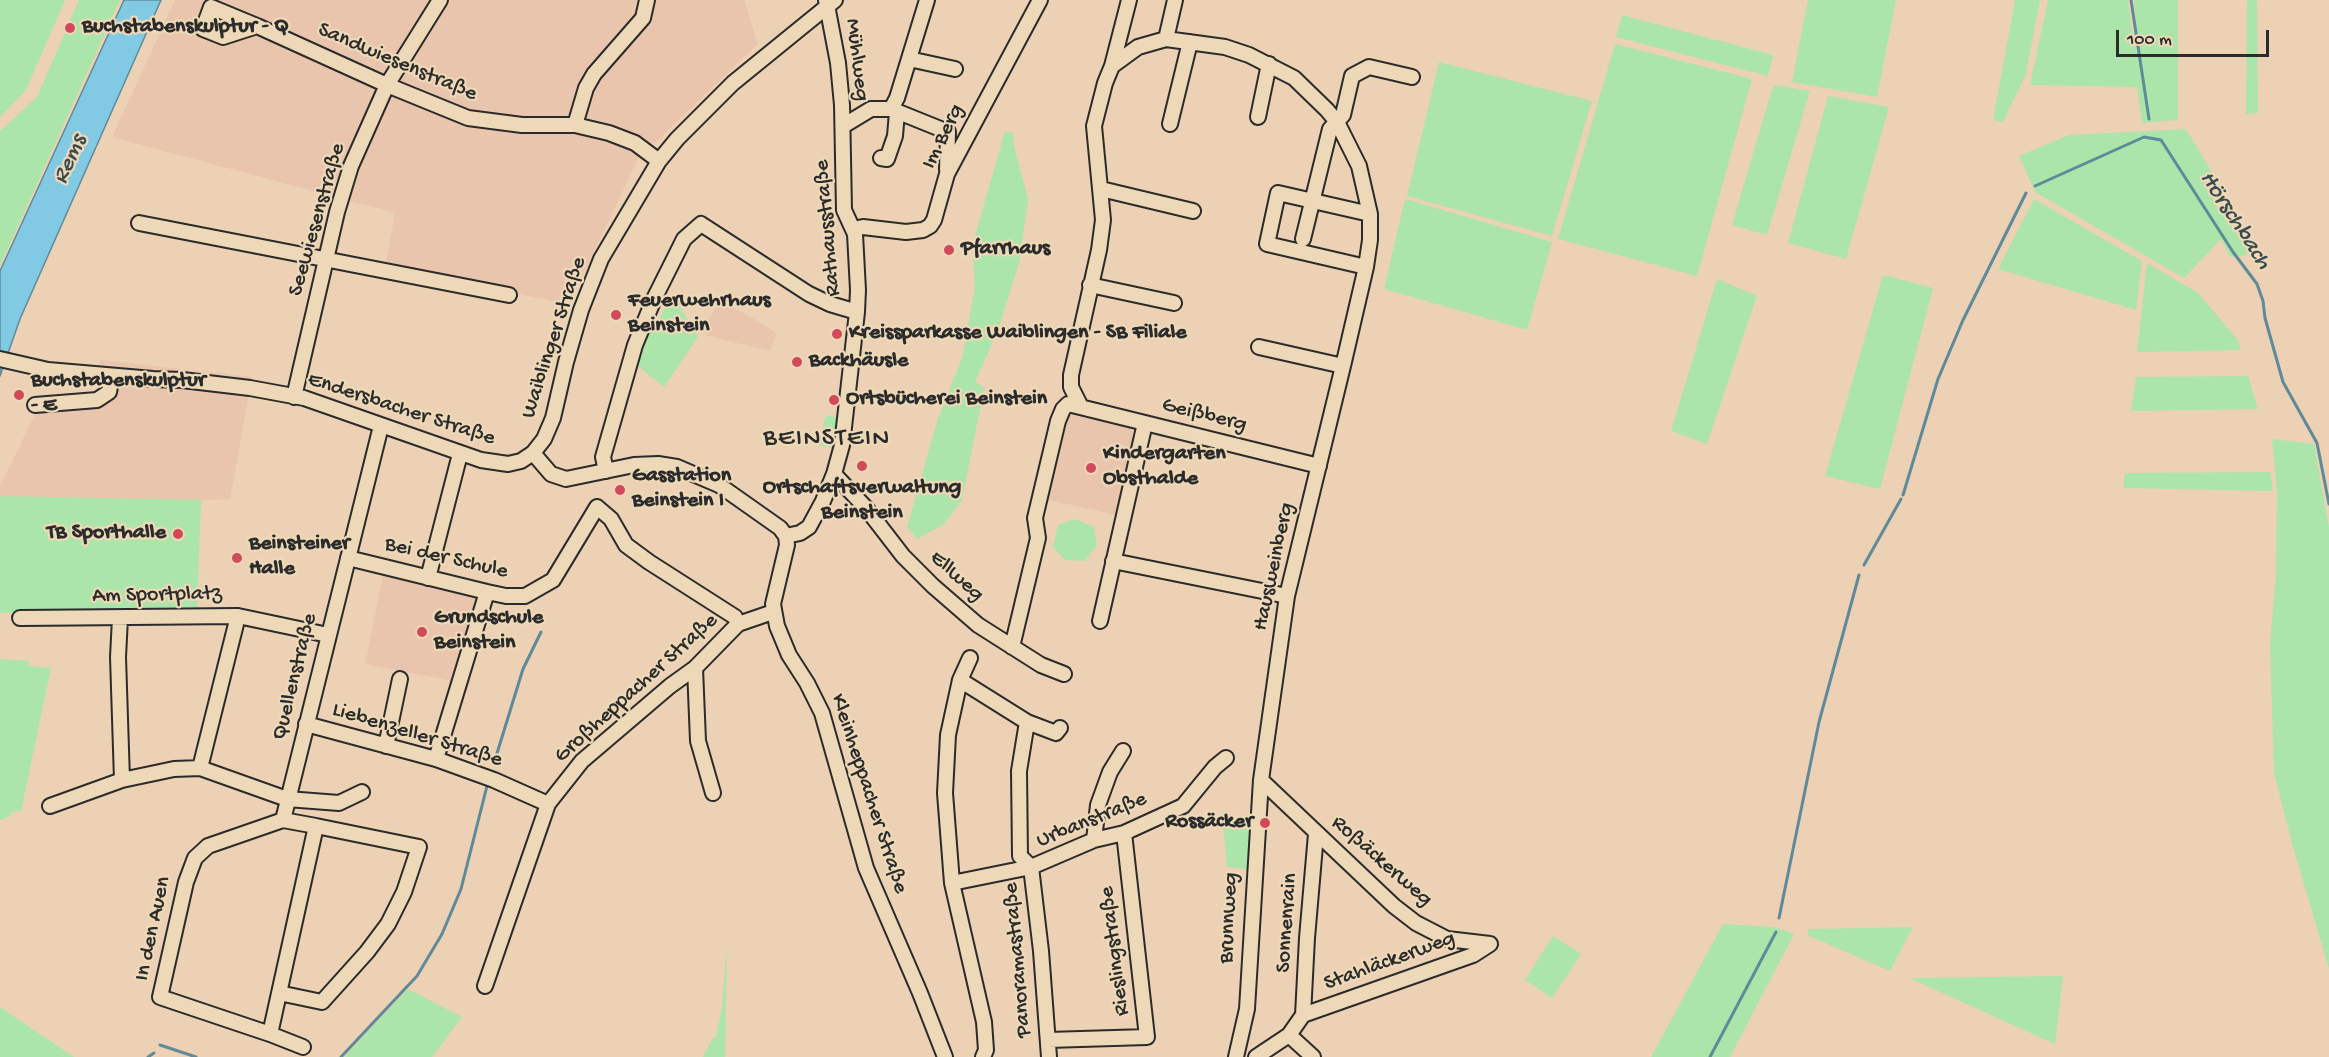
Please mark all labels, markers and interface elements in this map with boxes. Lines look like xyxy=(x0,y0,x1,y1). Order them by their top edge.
place label: Buchstabenskulptur - Q xyxy=(82,15,289,41)
street label: Mühlweg xyxy=(838,17,874,103)
street label: Sandwiesenstraße xyxy=(313,18,481,108)
scale bar xyxy=(2119,18,2272,56)
marker: Buchstabenskulptur - Q xyxy=(63,21,77,35)
text: 100 m xyxy=(2127,30,2172,51)
street label: Im Berg xyxy=(917,100,971,174)
water label: Rems xyxy=(48,131,94,189)
street label: Seewiesenstraße xyxy=(284,141,352,299)
street label: Rathausstraße xyxy=(810,159,848,297)
water label: Hörschbach xyxy=(2192,166,2276,276)
place label: Pfarrhaus xyxy=(961,237,1050,263)
marker: Pfarrhaus xyxy=(942,243,956,257)
street label: Waiblinger Straße xyxy=(516,254,594,422)
place label: Feuerwehrhaus Beinstein xyxy=(628,289,771,340)
marker: Feuerwehrhaus Beinstein xyxy=(609,308,623,322)
place label: Kreissparkasse Waiblingen - SB Filiale xyxy=(849,321,1187,347)
marker: Kreissparkasse Waiblingen - SB Filiale xyxy=(830,327,844,341)
place label: Backhäusle xyxy=(809,349,908,375)
marker: Backhäusle xyxy=(790,355,804,369)
street label: Endersbacher Straße xyxy=(304,367,498,453)
place label: Buchstabenskulptur - E xyxy=(31,369,206,420)
place label: Ortsbücherei Beinstein xyxy=(846,387,1047,413)
marker: Buchstabenskulptur - E xyxy=(12,388,26,402)
marker: Ortsbücherei Beinstein xyxy=(827,393,841,407)
street label: Geißberg xyxy=(1159,393,1249,439)
district label: BEINSTEIN xyxy=(763,424,891,456)
place label: Kindergarten Obsthalde xyxy=(1103,442,1226,494)
marker: Ortschaftsverwaltung Beinstein xyxy=(855,459,869,473)
marker: Kindergarten Obsthalde xyxy=(1084,461,1098,475)
place label: Gasstation Beinstein I xyxy=(632,464,731,516)
place label: Ortschaftsverwaltung Beinstein xyxy=(763,476,961,528)
marker: Gasstation Beinstein I xyxy=(613,483,627,497)
street label: Hausweinberg xyxy=(1249,501,1301,633)
place label: TB Sporthalle xyxy=(47,521,166,547)
marker: TB Sporthalle xyxy=(171,527,185,541)
place label: Beinsteiner Halle xyxy=(249,532,350,584)
street label: Bei der Schule xyxy=(382,532,510,586)
street label: Ellweg xyxy=(923,546,989,608)
marker: Beinsteiner Halle xyxy=(230,551,244,565)
street label: Am Sportplatz xyxy=(92,582,222,610)
place label: Grundschule Beinstein xyxy=(434,606,543,658)
street label: Großheppacher Straße xyxy=(550,609,724,769)
street label: Quellenstraße xyxy=(267,611,325,743)
marker: Grundschule Beinstein xyxy=(415,625,429,639)
street label: Kleinheppacher Straße xyxy=(823,691,913,897)
street label: Liebenzeller Straße xyxy=(329,698,505,774)
street label: Urbanstraße xyxy=(1033,787,1151,855)
place label: Rossäcker xyxy=(1165,810,1253,836)
street label: Roßäckerweg xyxy=(1325,811,1437,913)
marker: Rossäcker xyxy=(1258,816,1272,830)
street label: Brunnweg xyxy=(1214,872,1246,964)
street label: Sonnenrain xyxy=(1271,872,1305,974)
street label: In den Auen xyxy=(130,874,178,984)
street label: Panoramastraße xyxy=(999,881,1039,1039)
street label: Rieslingstraße xyxy=(1095,885,1137,1017)
street label: Stahläckerweg xyxy=(1321,926,1459,998)

